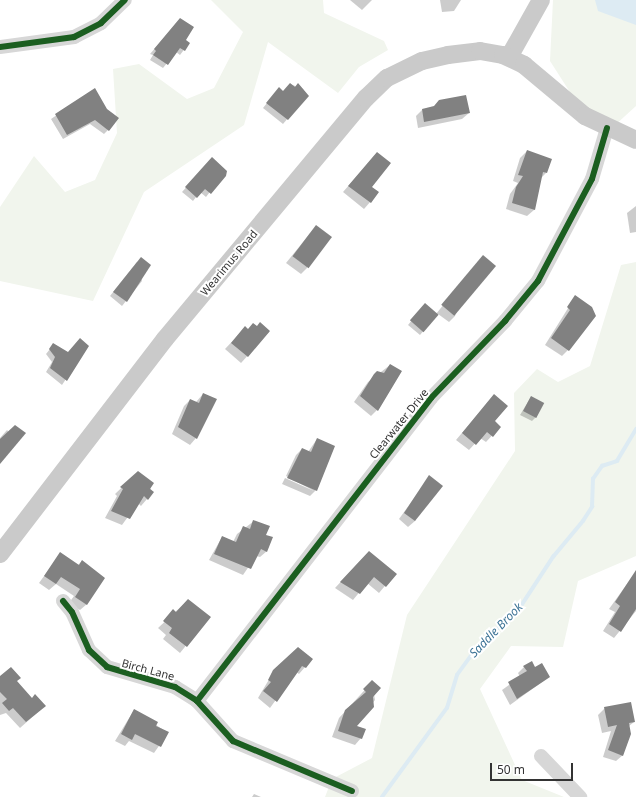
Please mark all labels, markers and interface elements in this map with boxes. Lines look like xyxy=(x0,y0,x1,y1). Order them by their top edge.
street label: Wearimus Road xyxy=(198,228,260,298)
street label: Clearwater Drive xyxy=(367,386,431,462)
water label: Saddle Brook xyxy=(466,600,526,660)
street label: Birch Lane xyxy=(120,657,176,683)
scale bar xyxy=(492,755,575,781)
text: 50 m xyxy=(497,761,525,778)

